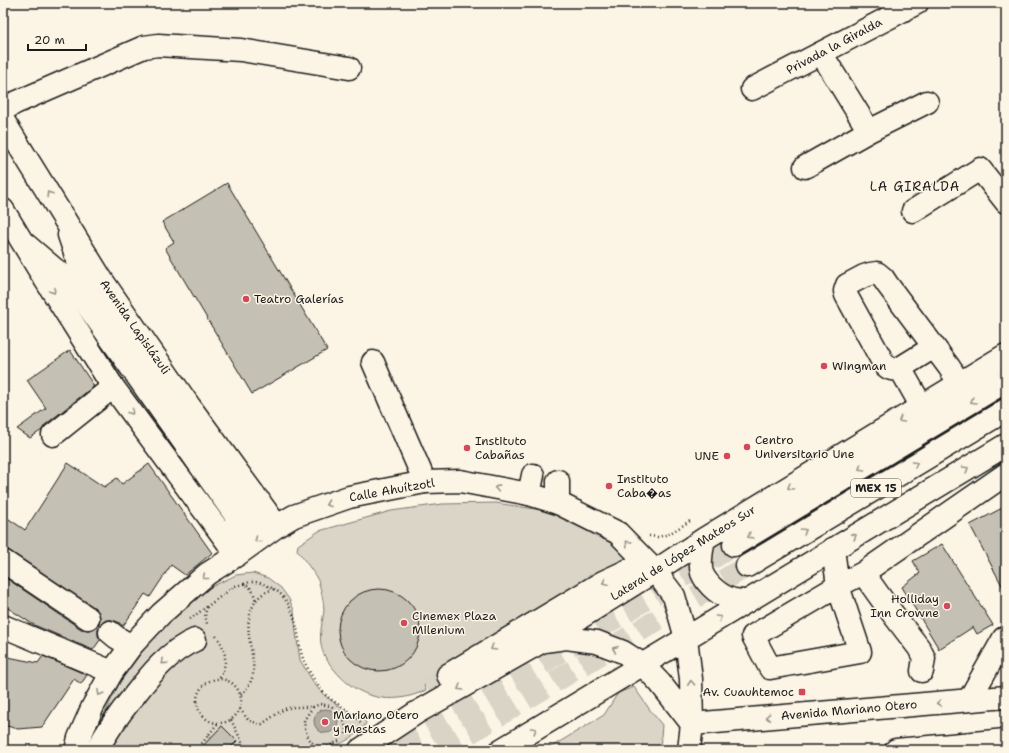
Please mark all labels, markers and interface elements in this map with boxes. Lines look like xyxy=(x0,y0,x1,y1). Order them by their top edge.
street label: Privada la Giralda xyxy=(783,14,885,78)
scale bar xyxy=(28,26,86,52)
text: 20 m xyxy=(34,32,65,48)
district label: LA GIRALDA xyxy=(870,178,960,195)
one-way arrow xyxy=(46,191,53,198)
street label: Avenida Lapislázuli xyxy=(96,276,174,378)
one-way arrow xyxy=(48,287,55,294)
place label: Teatro Galerías xyxy=(254,291,344,307)
marker: Teatro Galerías xyxy=(241,294,251,304)
place label: Wingman xyxy=(832,358,886,374)
marker: Wingman xyxy=(819,361,829,371)
one-way arrow xyxy=(970,397,977,404)
one-way arrow xyxy=(127,407,134,414)
one-way arrow xyxy=(898,415,905,422)
place label: Centro Universitario Une xyxy=(755,432,855,462)
place label: Instituto Cabañas xyxy=(475,433,527,463)
marker: Centro Universitario Une xyxy=(742,442,752,452)
marker: Instituto Cabañas xyxy=(462,443,472,453)
place label: UNE xyxy=(694,448,719,464)
marker: UNE xyxy=(722,451,732,461)
one-way arrow xyxy=(911,462,918,469)
one-way arrow xyxy=(858,464,865,471)
one-way arrow xyxy=(962,466,969,474)
place label: Instituto Caba�as xyxy=(617,471,672,501)
street label: Calle Ahuítzotl xyxy=(348,475,436,505)
road number: MEX 15 xyxy=(851,479,901,497)
marker: Instituto Caba�as xyxy=(604,481,614,491)
one-way arrow xyxy=(787,482,794,490)
one-way arrow xyxy=(494,485,500,493)
one-way arrow xyxy=(325,499,332,508)
street label: Lateral de López Mateos Sur xyxy=(607,501,759,604)
one-way arrow xyxy=(800,529,807,536)
one-way arrow xyxy=(747,531,754,538)
one-way arrow xyxy=(850,534,857,541)
one-way arrow xyxy=(254,535,261,543)
one-way arrow xyxy=(625,540,632,548)
one-way arrow xyxy=(202,572,209,579)
one-way arrow xyxy=(601,577,609,584)
place label: Holliday Inn Crowne xyxy=(870,591,939,621)
marker: Holliday Inn Crowne xyxy=(942,601,952,611)
place label: Cinemex Plaza Milenium xyxy=(412,608,497,638)
one-way arrow xyxy=(715,616,722,623)
marker: Cinemex Plaza Milenium xyxy=(399,618,409,628)
one-way arrow xyxy=(490,643,497,651)
one-way arrow xyxy=(612,646,619,654)
one-way arrow xyxy=(161,657,169,665)
one-way arrow xyxy=(687,680,695,686)
one-way arrow xyxy=(457,683,465,690)
place label: Av. Cuauhtemoc xyxy=(702,684,794,700)
marker: Av. Cuauhtemoc xyxy=(797,687,807,697)
one-way arrow xyxy=(98,689,105,697)
street label: Avenida Mariano Otero xyxy=(780,696,918,724)
one-way arrow xyxy=(936,698,942,707)
place label: Mariano Otero y Mestas xyxy=(333,707,419,737)
one-way arrow xyxy=(765,713,771,722)
marker: Mariano Otero y Mestas xyxy=(320,717,330,727)
one-way arrow xyxy=(530,727,537,734)

